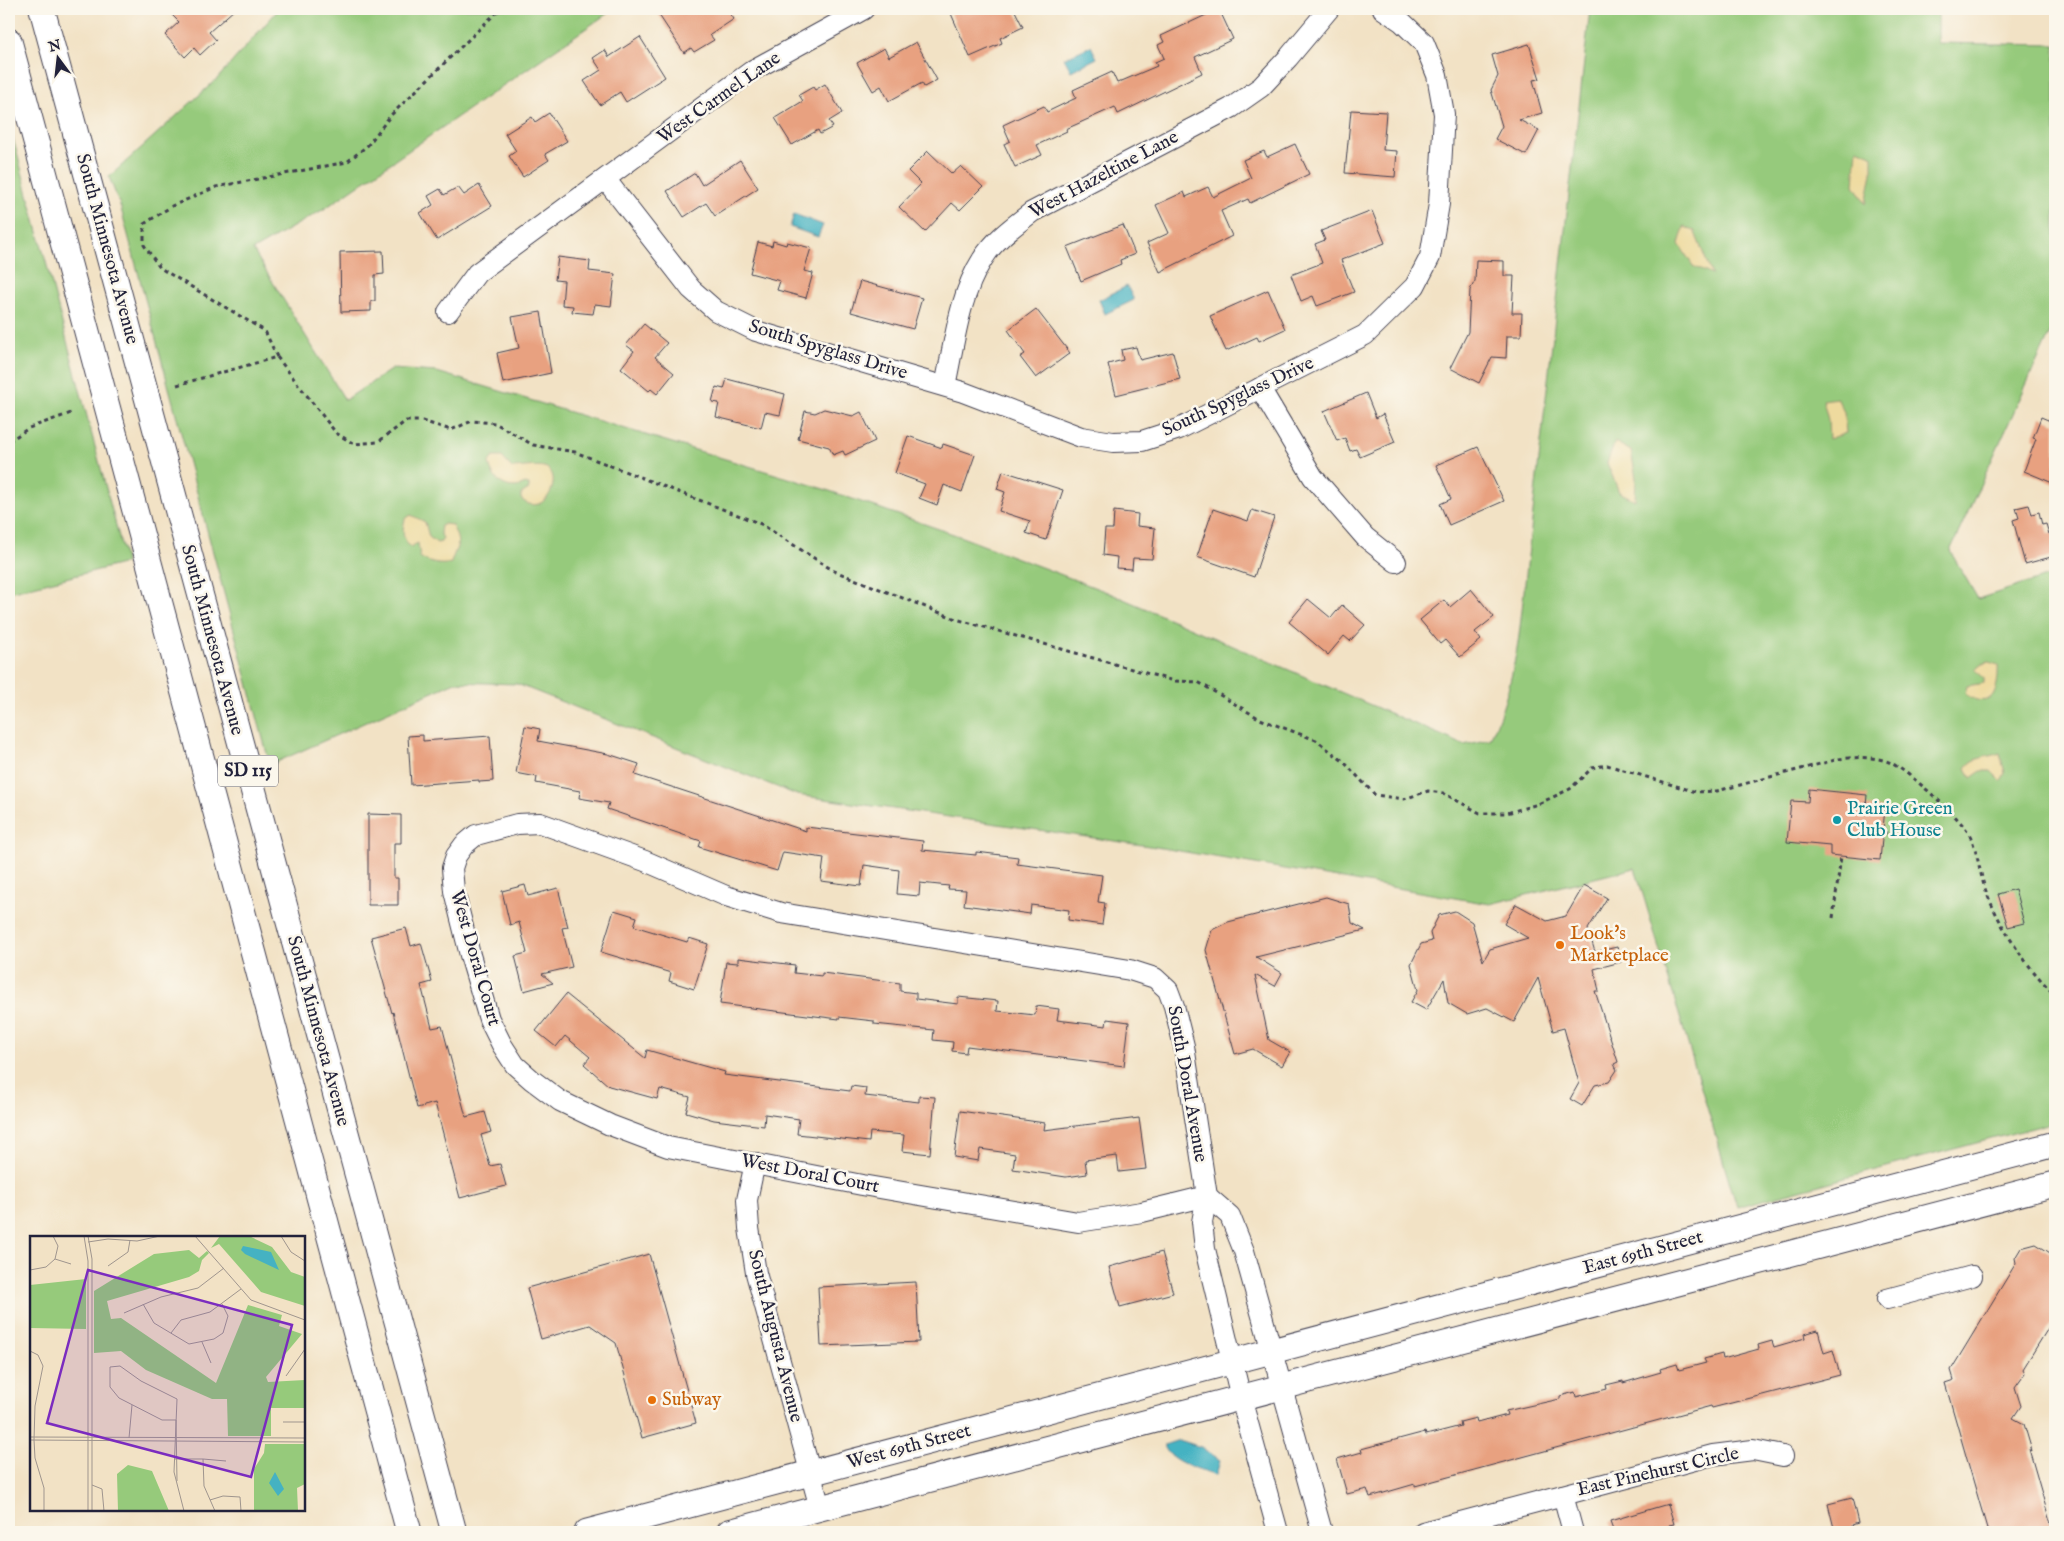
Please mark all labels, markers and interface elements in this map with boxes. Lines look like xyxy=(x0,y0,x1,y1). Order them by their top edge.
north arrow xyxy=(32,32,82,82)
text: N xyxy=(46,36,63,57)
street label: West Carmel Lane xyxy=(653,46,786,149)
street label: West Hazeltine Lane xyxy=(1025,125,1183,224)
street label: South Minnesota Avenue xyxy=(70,151,144,347)
street label: South Spyglass Drive xyxy=(746,314,911,386)
street label: South Spyglass Drive xyxy=(1158,351,1318,443)
street label: South Minnesota Avenue xyxy=(175,542,249,738)
road number: SD 115 xyxy=(218,756,278,786)
place label: Prairie Green Club House xyxy=(1847,797,1953,843)
marker: Prairie Green Club House xyxy=(1831,814,1843,826)
street label: West Doral Court xyxy=(444,887,506,1029)
place label: Look's Marketplace xyxy=(1570,922,1669,968)
street label: South Minnesota Avenue xyxy=(281,933,355,1129)
marker: Look's Marketplace xyxy=(1554,939,1566,951)
street label: South Doral Avenue xyxy=(1161,1004,1213,1164)
street label: West Doral Court xyxy=(739,1149,882,1199)
street label: East 69th Street xyxy=(1580,1225,1706,1281)
inset map xyxy=(30,1236,305,1511)
street label: South Augusta Avenue xyxy=(742,1247,808,1425)
place label: Subway xyxy=(662,1388,722,1412)
marker: Subway xyxy=(646,1394,658,1406)
street label: West 69th Street xyxy=(844,1419,974,1475)
street label: East Pinehurst Circle xyxy=(1575,1442,1742,1502)

